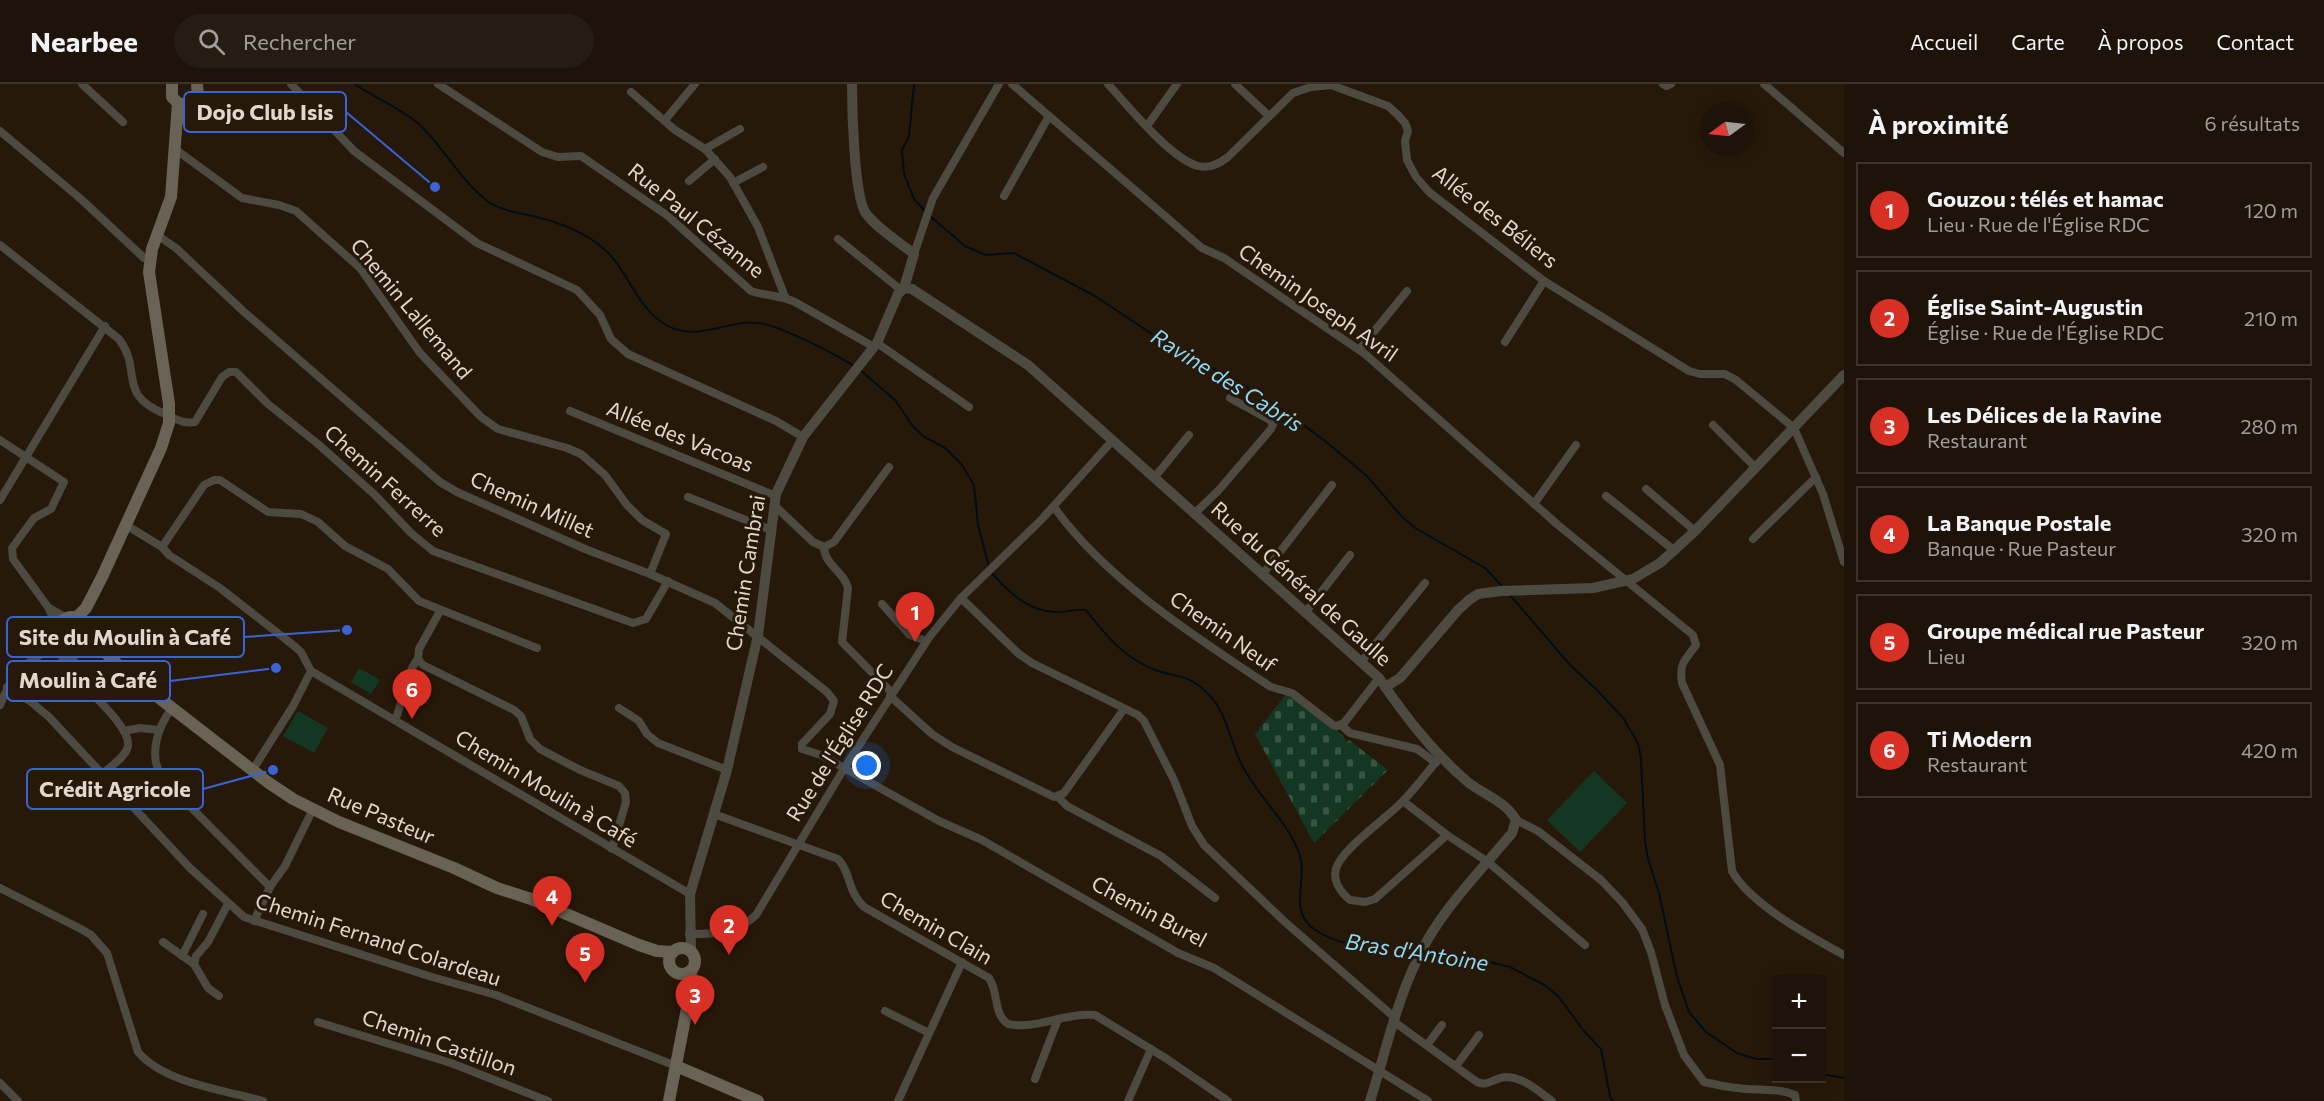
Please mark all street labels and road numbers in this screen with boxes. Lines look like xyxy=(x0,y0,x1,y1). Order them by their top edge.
street label: Rue Paul Cézanne xyxy=(624,157,770,282)
street label: Allée des Béliers xyxy=(1428,159,1564,273)
street label: Chemin Lallemand xyxy=(346,233,478,383)
street label: Chemin Joseph Avril xyxy=(1235,237,1403,366)
street label: Allée des Vacoas xyxy=(604,395,758,476)
street label: Chemin Ferrerre xyxy=(320,419,452,541)
street label: Chemin Millet xyxy=(467,465,598,542)
street label: Chemin Cambrai xyxy=(720,493,769,653)
street label: Rue du Général de Gaulle xyxy=(1207,495,1397,670)
street label: Chemin Neuf xyxy=(1166,585,1282,677)
street label: Rue de l'Église RDC xyxy=(780,659,897,825)
street label: Chemin Moulin à Café xyxy=(451,724,642,852)
street label: Rue Pasteur xyxy=(324,781,439,848)
street label: Chemin Burel xyxy=(1088,870,1212,952)
street label: Chemin Clain xyxy=(876,885,997,969)
street label: Chemin Fernand Colardeau xyxy=(253,887,504,990)
street label: Chemin Castillon xyxy=(359,1003,520,1080)

